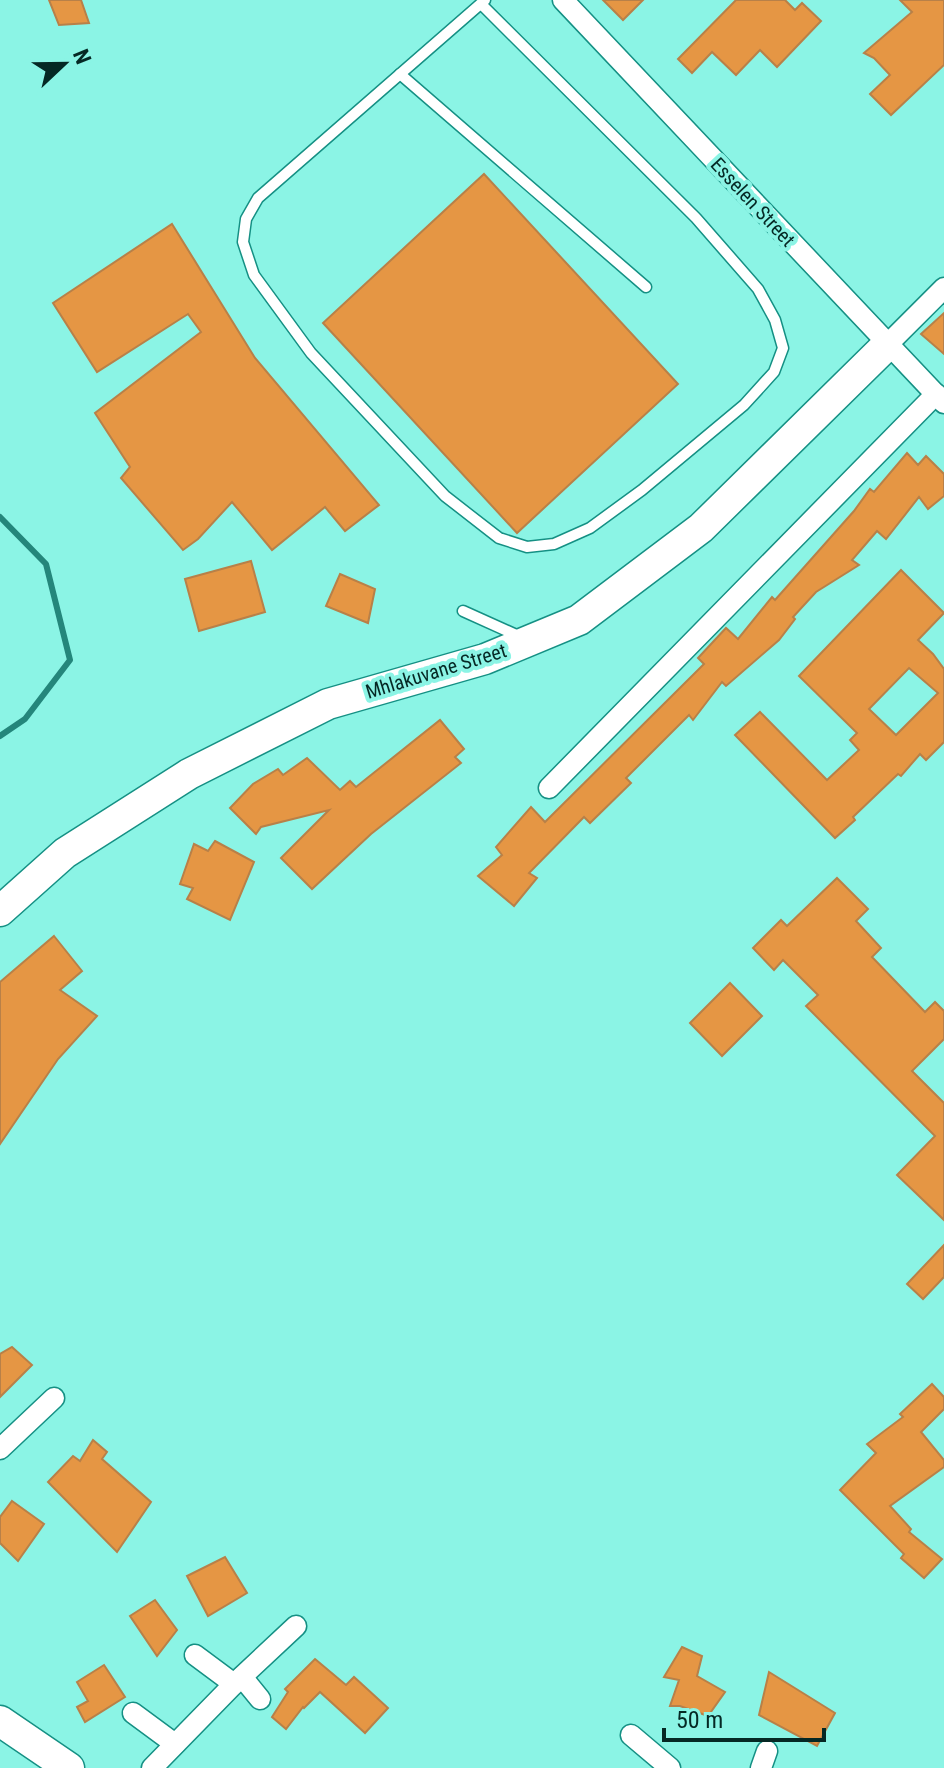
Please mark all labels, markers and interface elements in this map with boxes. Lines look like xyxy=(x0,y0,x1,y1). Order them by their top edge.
north arrow xyxy=(24,24,104,104)
text: N xyxy=(68,46,96,68)
street label: Esselen Street xyxy=(706,153,800,251)
street label: Mhlakuvane Street xyxy=(363,638,509,704)
scale bar xyxy=(664,1692,824,1742)
text: 50 m xyxy=(676,1706,723,1734)

